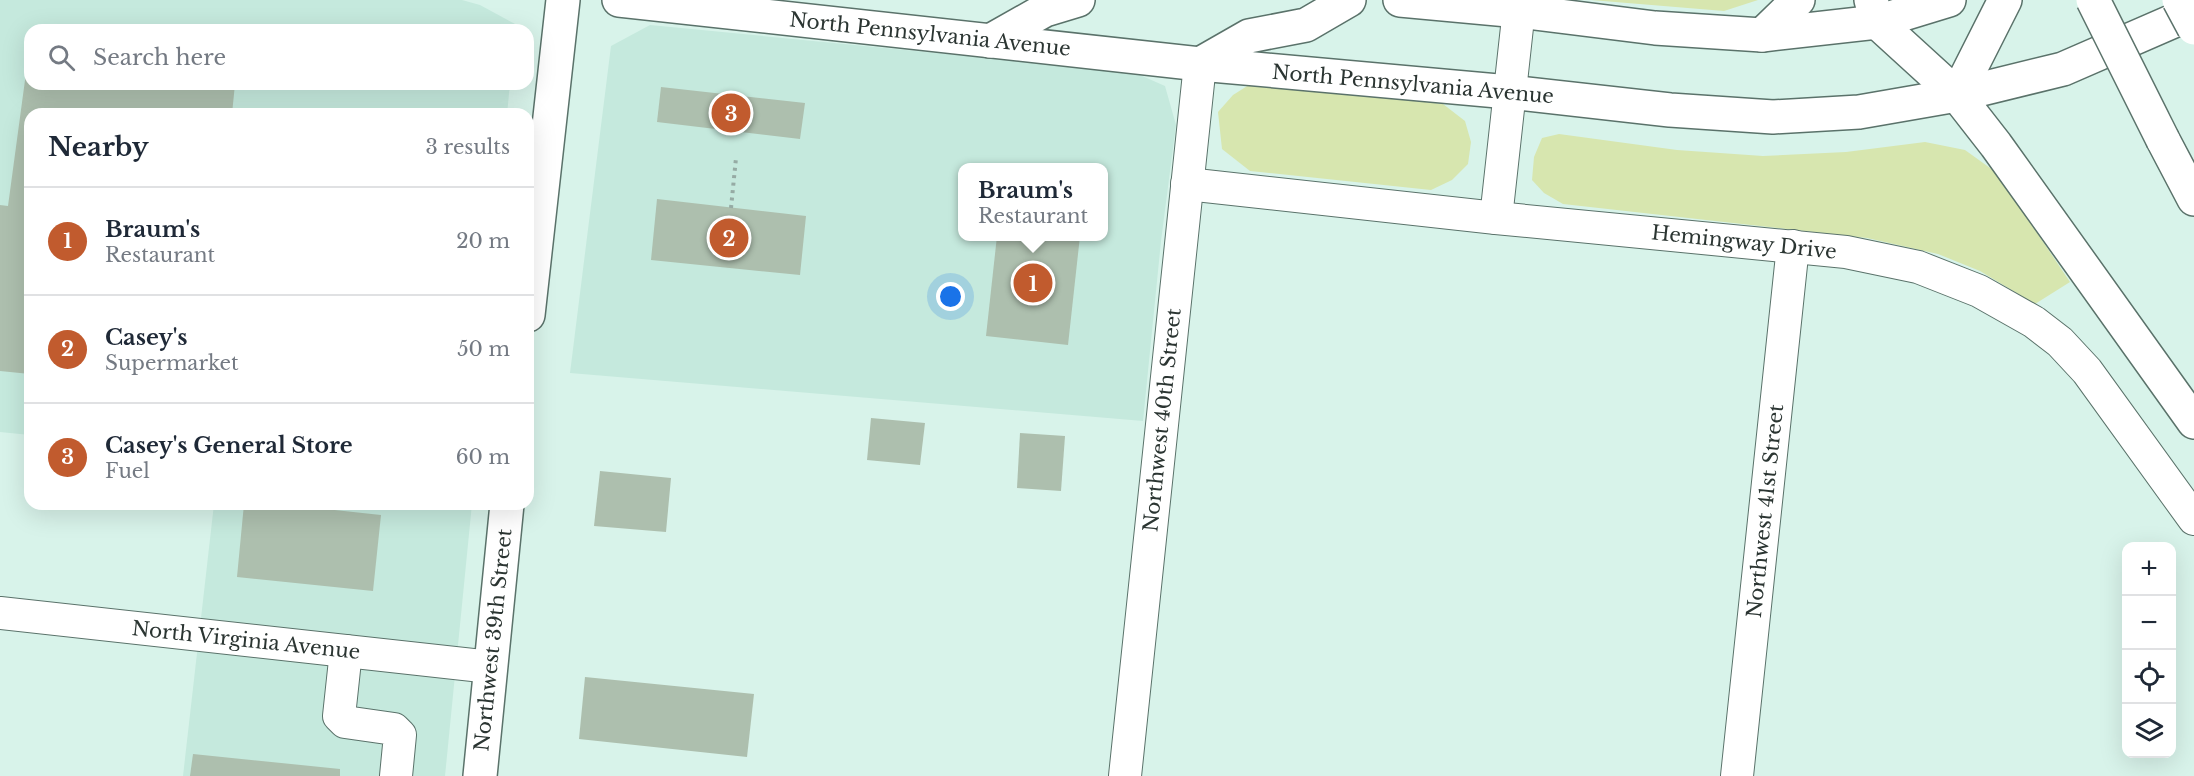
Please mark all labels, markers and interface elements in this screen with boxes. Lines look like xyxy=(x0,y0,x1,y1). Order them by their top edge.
street label: North Pennsylvania Avenue xyxy=(788,7,1072,61)
search box xyxy=(24,24,534,90)
icon: search xyxy=(45,41,78,74)
text: Search here xyxy=(93,44,226,71)
street label: North Pennsylvania Avenue xyxy=(1271,60,1555,108)
pin: 3 xyxy=(712,90,750,136)
text: Nearby xyxy=(48,131,149,163)
text: 3 results xyxy=(426,135,510,159)
popup xyxy=(958,163,1108,241)
text: Braum's xyxy=(978,177,1073,204)
text: Restaurant xyxy=(978,204,1088,228)
text: Braum's xyxy=(105,216,200,243)
pin: 2 xyxy=(710,216,748,260)
street label: Hemingway Drive xyxy=(1650,220,1838,264)
text: 1 xyxy=(63,229,72,253)
text: 20 m xyxy=(456,229,510,253)
text: Restaurant xyxy=(105,243,215,267)
pin: 1 xyxy=(1014,260,1052,306)
your location xyxy=(936,282,965,311)
street label: Northwest 40th Street xyxy=(1138,307,1186,533)
text: Casey's xyxy=(105,324,187,351)
text: 2 xyxy=(61,337,74,361)
text: 50 m xyxy=(457,337,510,361)
text: Supermarket xyxy=(105,351,239,375)
street label: Northwest 41st Street xyxy=(1742,403,1788,619)
text: Casey's General Store xyxy=(105,432,353,459)
text: 3 xyxy=(61,445,74,469)
text: 60 m xyxy=(456,445,510,469)
text: Fuel xyxy=(105,459,150,483)
street label: Northwest 39th Street xyxy=(469,527,517,753)
map controls xyxy=(2122,542,2176,758)
button: + xyxy=(2122,542,2176,596)
button: − xyxy=(2122,596,2176,650)
street label: North Virginia Avenue xyxy=(131,616,361,664)
button: locate xyxy=(2122,650,2176,704)
button: layers xyxy=(2122,704,2176,758)

